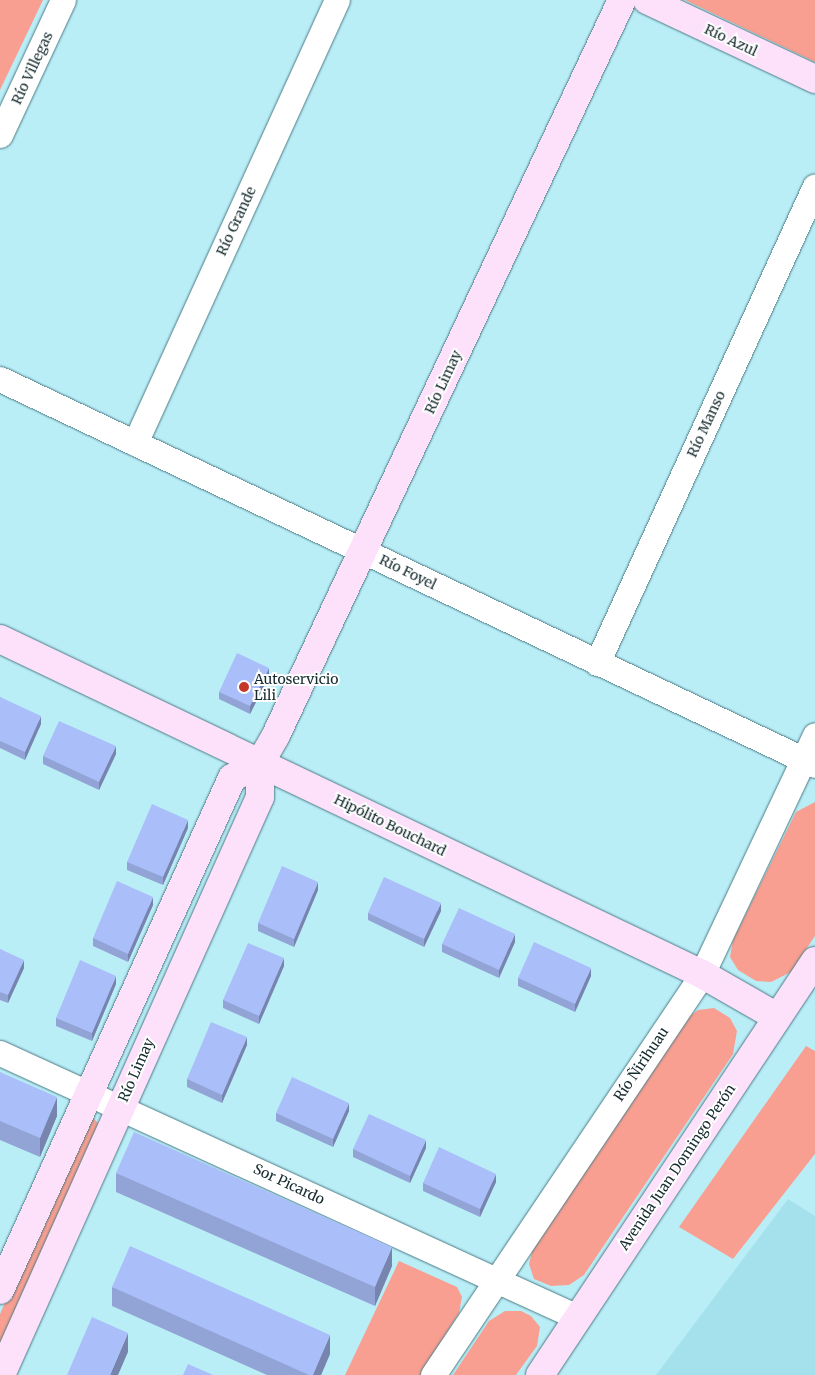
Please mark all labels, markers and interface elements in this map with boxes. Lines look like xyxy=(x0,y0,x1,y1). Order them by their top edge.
street label: Río Azul xyxy=(702,20,760,60)
street label: Río Villegas xyxy=(8,29,56,107)
street label: Río Grande xyxy=(213,184,259,258)
street label: Río Limay xyxy=(421,348,465,416)
street label: Río Manso xyxy=(683,388,729,460)
street label: Río Foyel xyxy=(377,551,439,593)
place label: Autoservicio Lili xyxy=(254,671,338,704)
marker: Autoservicio Lili xyxy=(238,681,250,693)
street label: Hipólito Bouchard xyxy=(331,791,449,859)
street label: Río Ñirihuau xyxy=(610,1024,672,1104)
street label: Río Limay xyxy=(114,1035,158,1105)
street label: Avenida Juan Domingo Perón xyxy=(615,1081,739,1253)
street label: Sor Picardo xyxy=(251,1160,327,1208)

